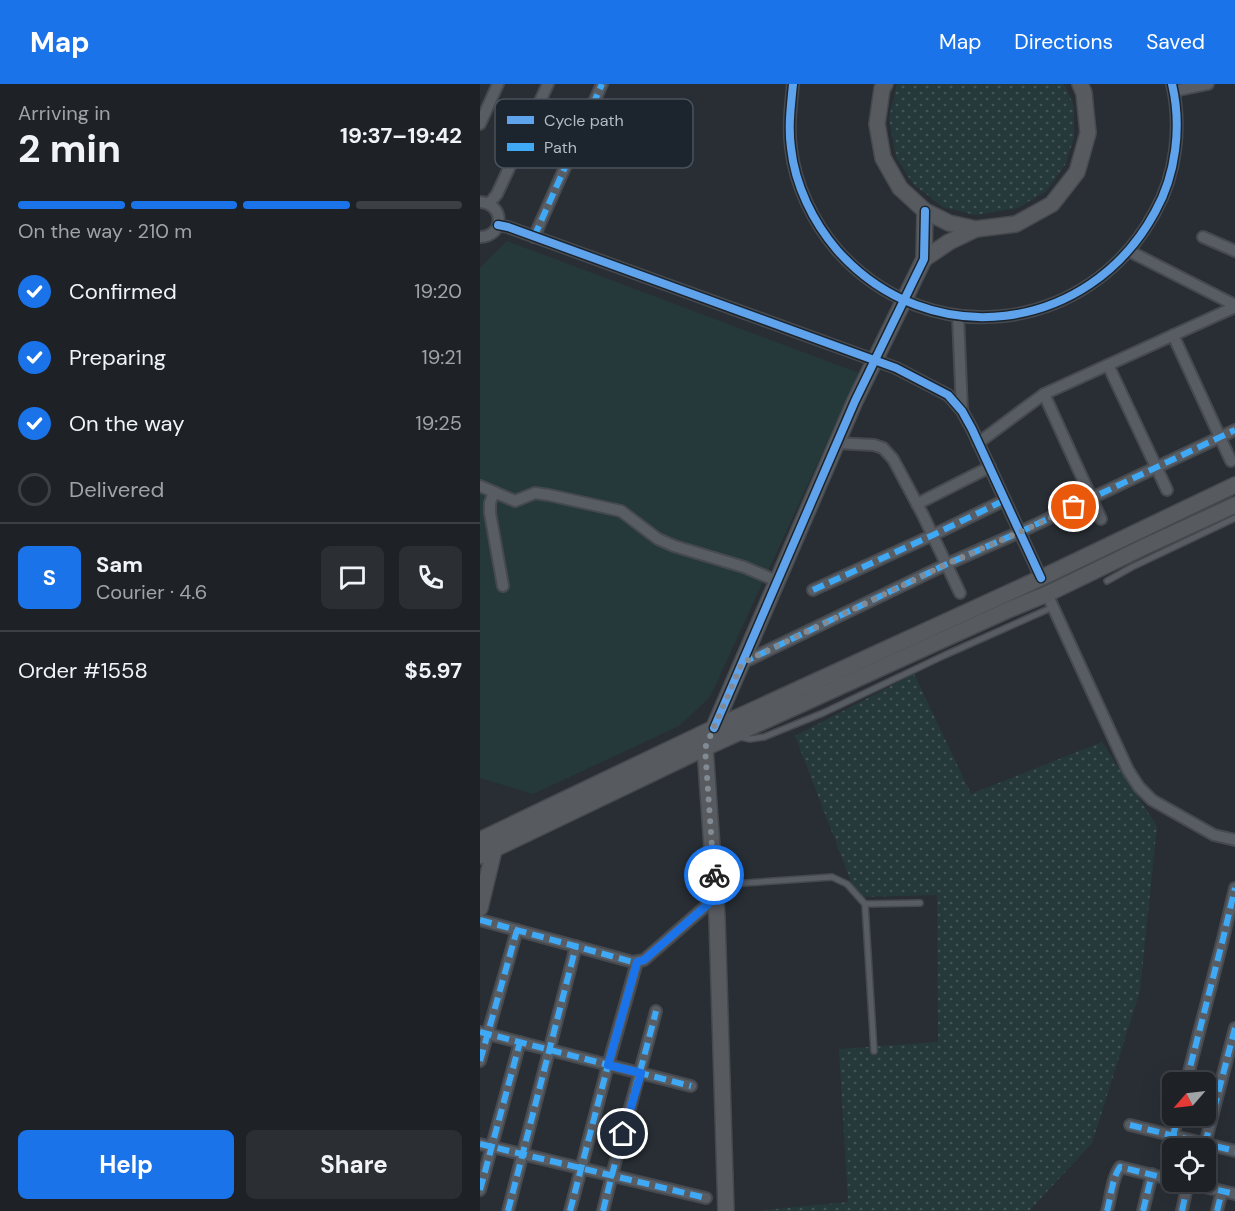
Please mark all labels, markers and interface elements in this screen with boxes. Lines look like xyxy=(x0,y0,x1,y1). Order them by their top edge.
text: Map xyxy=(30,24,90,61)
text: Map xyxy=(939,28,981,56)
text: Directions xyxy=(1014,28,1113,56)
text: Saved xyxy=(1146,28,1205,56)
legend xyxy=(495,99,693,168)
text: Arriving in xyxy=(18,100,110,126)
text: Cycle path xyxy=(544,110,624,131)
text: 19:37–19:42 xyxy=(340,121,462,150)
text: 2 min xyxy=(18,123,121,174)
text: Path xyxy=(544,137,577,158)
text: On the way · 210 m xyxy=(18,218,192,244)
icon: check xyxy=(18,275,51,308)
text: Confirmed xyxy=(69,277,177,306)
text: 19:20 xyxy=(414,278,462,304)
icon: check xyxy=(18,341,51,374)
text: Preparing xyxy=(69,343,166,372)
text: 19:21 xyxy=(421,344,462,370)
icon: check xyxy=(18,407,51,440)
text: On the way xyxy=(69,409,184,438)
text: 19:25 xyxy=(415,410,462,436)
text: Delivered xyxy=(69,475,164,504)
pin xyxy=(1048,481,1099,532)
icon: bag xyxy=(1057,490,1090,523)
button: chat xyxy=(321,546,384,609)
button: phone xyxy=(399,546,462,609)
text: Sam xyxy=(96,550,143,579)
text: S xyxy=(43,563,56,592)
text: Courier · 4.6 xyxy=(96,579,207,605)
text: Order #1558 xyxy=(18,656,148,685)
text: $5.97 xyxy=(405,656,462,685)
courier xyxy=(684,845,744,905)
icon: bike xyxy=(698,859,731,892)
north arrow xyxy=(1162,1072,1216,1126)
map controls xyxy=(1162,1072,1216,1192)
pin xyxy=(597,1108,648,1159)
icon: home xyxy=(606,1117,639,1150)
button: Help xyxy=(18,1130,234,1199)
button: Share xyxy=(246,1130,462,1199)
button: locate xyxy=(1162,1138,1216,1192)

